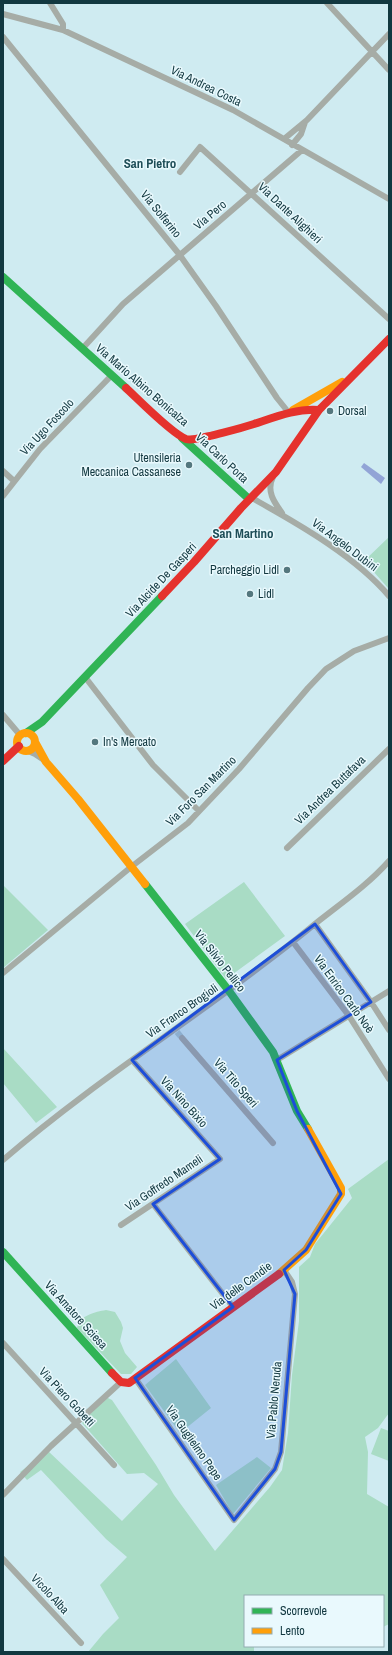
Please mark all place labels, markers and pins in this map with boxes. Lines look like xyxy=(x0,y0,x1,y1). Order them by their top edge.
place label: Dorsal xyxy=(338,403,366,419)
marker: Dorsal xyxy=(325,406,335,416)
place label: Utensileria Meccanica Cassanese xyxy=(81,450,182,480)
marker: Utensileria Meccanica Cassanese xyxy=(184,460,194,470)
place label: Parcheggio Lidl xyxy=(210,562,279,578)
marker: Parcheggio Lidl xyxy=(282,565,292,575)
place label: Lidl xyxy=(258,586,274,602)
marker: Lidl xyxy=(245,589,255,599)
place label: In's Mercato xyxy=(103,734,156,750)
marker: In's Mercato xyxy=(90,737,100,747)

